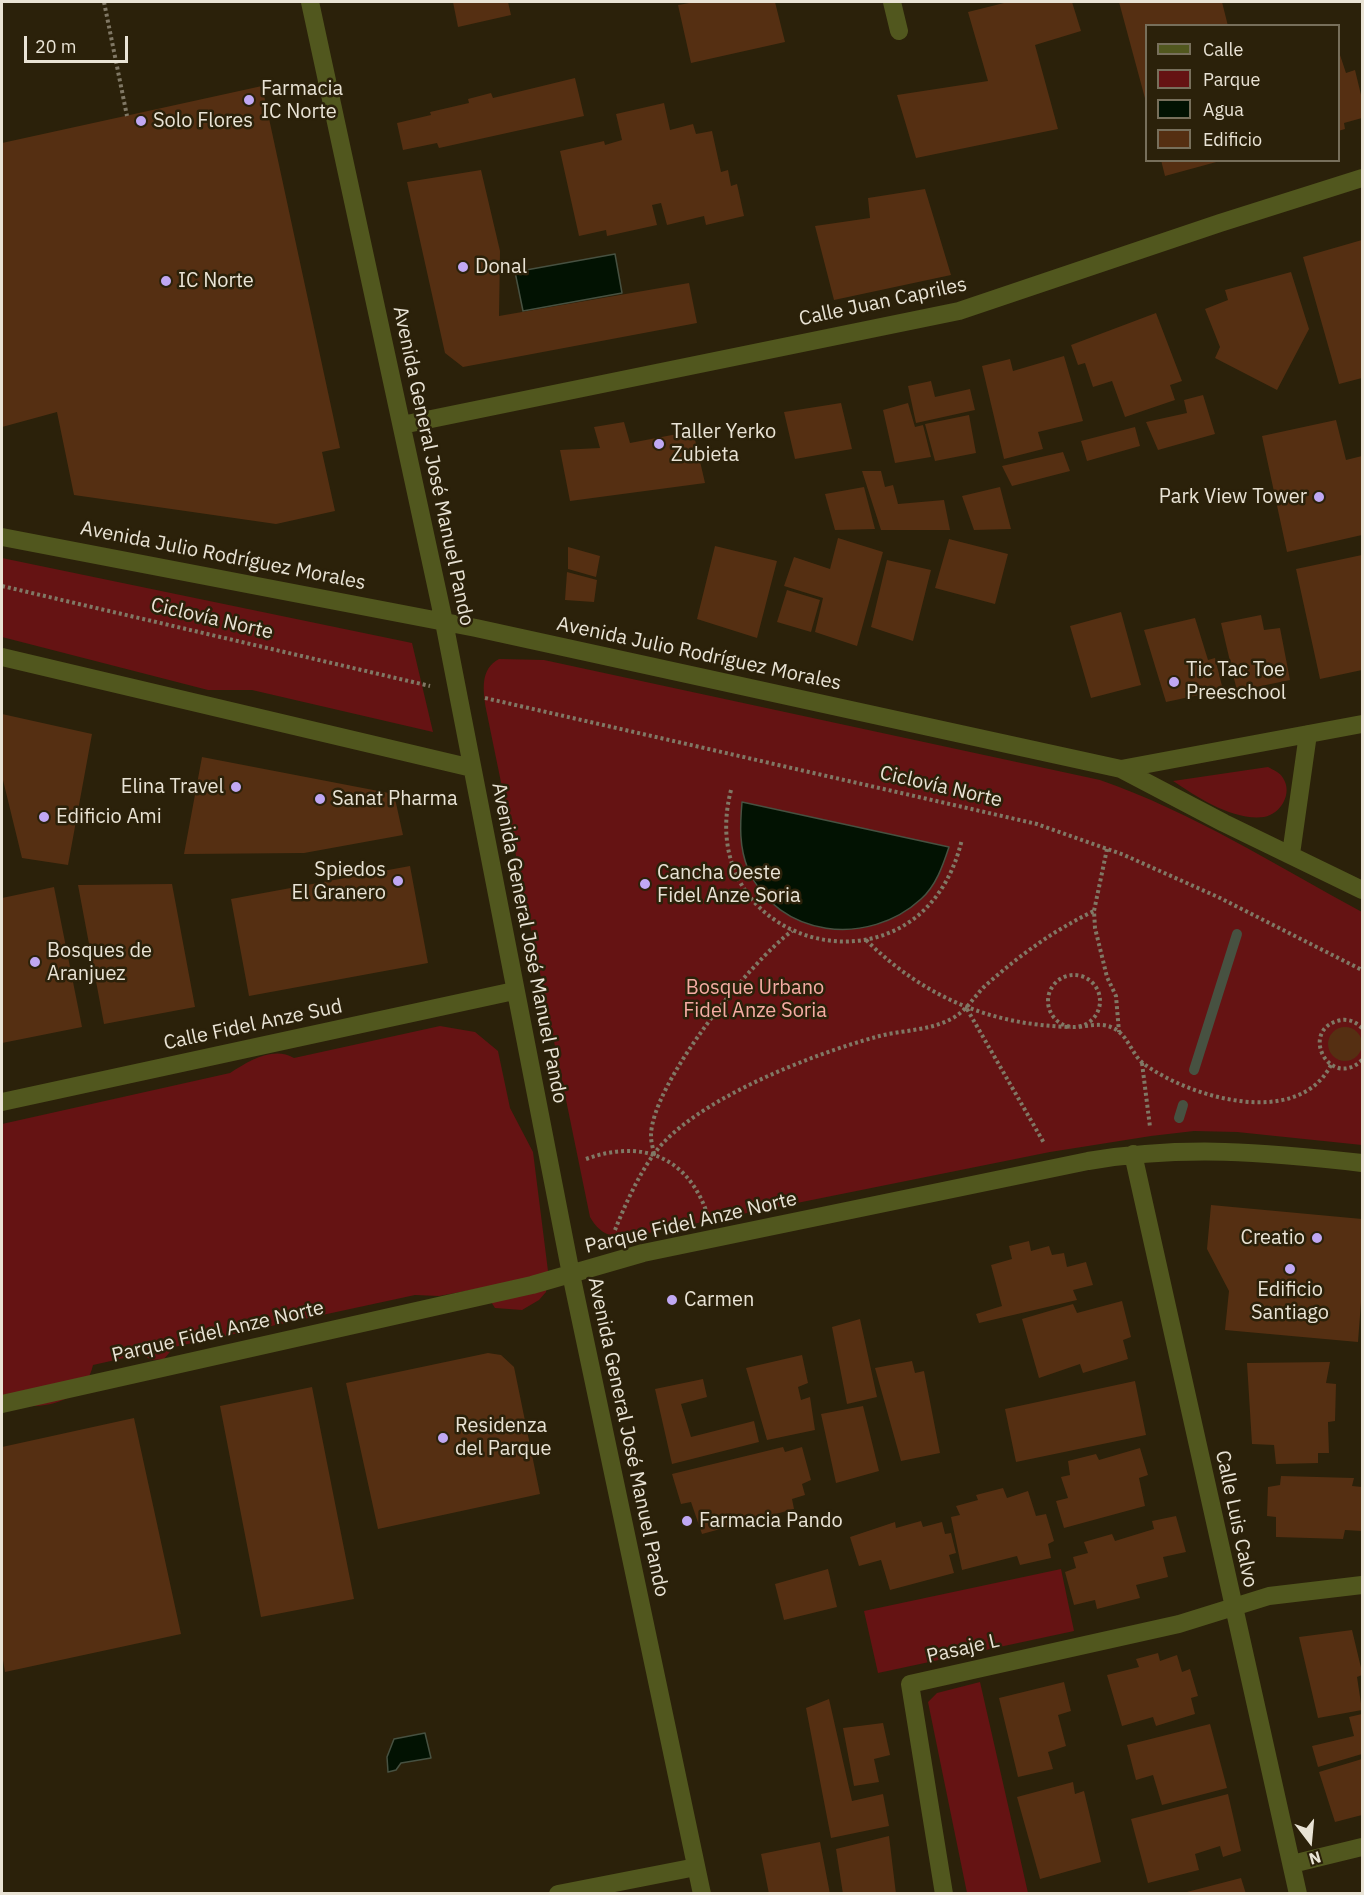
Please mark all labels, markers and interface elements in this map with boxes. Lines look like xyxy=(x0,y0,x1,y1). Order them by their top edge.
scale bar xyxy=(27,24,130,62)
legend xyxy=(1145,24,1340,162)
text: 20 m xyxy=(35,35,77,58)
text: Calle xyxy=(1203,38,1243,61)
text: Parque xyxy=(1203,68,1260,91)
place label: Farmacia IC Norte xyxy=(261,77,343,124)
marker: Farmacia IC Norte xyxy=(242,93,256,107)
text: Agua xyxy=(1203,98,1244,121)
place label: Solo Flores xyxy=(153,109,253,133)
marker: Solo Flores xyxy=(134,114,148,128)
text: Edificio xyxy=(1203,128,1262,151)
place label: Donal xyxy=(475,255,527,279)
marker: Donal xyxy=(456,260,470,274)
place label: IC Norte xyxy=(178,269,254,293)
street label: Calle Juan Capriles xyxy=(797,272,969,332)
marker: IC Norte xyxy=(159,274,173,288)
street label: Avenida General José Manuel Pando xyxy=(387,304,479,628)
place label: Taller Yerko Zubieta xyxy=(671,420,776,467)
marker: Taller Yerko Zubieta xyxy=(652,437,666,451)
place label: Park View Tower xyxy=(1159,485,1307,509)
marker: Park View Tower xyxy=(1312,490,1326,504)
street label: Avenida Julio Rodríguez Morales xyxy=(78,517,368,595)
street label: Ciclovía Norte xyxy=(148,593,276,645)
street label: Avenida Julio Rodríguez Morales xyxy=(555,612,843,696)
place label: Tic Tac Toe Preeschool xyxy=(1186,658,1286,705)
marker: Tic Tac Toe Preeschool xyxy=(1167,675,1181,689)
street label: Ciclovía Norte xyxy=(877,761,1005,813)
place label: Elina Travel xyxy=(121,775,224,799)
marker: Elina Travel xyxy=(229,780,243,794)
street label: Avenida General José Manuel Pando xyxy=(486,781,572,1105)
place label: Sanat Pharma xyxy=(332,787,458,811)
marker: Sanat Pharma xyxy=(313,792,327,806)
place label: Edificio Ami xyxy=(56,805,162,829)
marker: Edificio Ami xyxy=(37,810,51,824)
place label: Spiedos El Granero xyxy=(292,858,386,905)
place label: Cancha Oeste Fidel Anze Soria xyxy=(657,861,801,908)
marker: Spiedos El Granero xyxy=(391,874,405,888)
marker: Cancha Oeste Fidel Anze Soria xyxy=(638,877,652,891)
place label: Bosques de Aranjuez xyxy=(47,939,152,986)
marker: Bosques de Aranjuez xyxy=(28,955,42,969)
park label: Bosque Urbano Fidel Anze Soria xyxy=(683,976,827,1023)
street label: Calle Fidel Anze Sud xyxy=(161,994,345,1056)
street label: Parque Fidel Anze Norte xyxy=(583,1187,799,1259)
place label: Creatio xyxy=(1240,1226,1305,1250)
marker: Creatio xyxy=(1310,1231,1324,1245)
marker: Edificio Santiago xyxy=(1283,1262,1297,1276)
street label: Avenida General José Manuel Pando xyxy=(582,1275,674,1599)
place label: Edificio Santiago xyxy=(1251,1278,1329,1325)
place label: Carmen xyxy=(684,1288,754,1312)
marker: Carmen xyxy=(665,1293,679,1307)
street label: Parque Fidel Anze Norte xyxy=(110,1296,326,1368)
place label: Residenza del Parque xyxy=(455,1414,551,1461)
marker: Residenza del Parque xyxy=(436,1431,450,1445)
street label: Calle Luis Calvo xyxy=(1210,1448,1262,1590)
place label: Farmacia Pando xyxy=(699,1509,843,1533)
marker: Farmacia Pando xyxy=(680,1514,694,1528)
street label: Pasaje L xyxy=(924,1629,1002,1669)
north arrow xyxy=(1280,1811,1340,1871)
text: N xyxy=(1307,1847,1323,1870)

